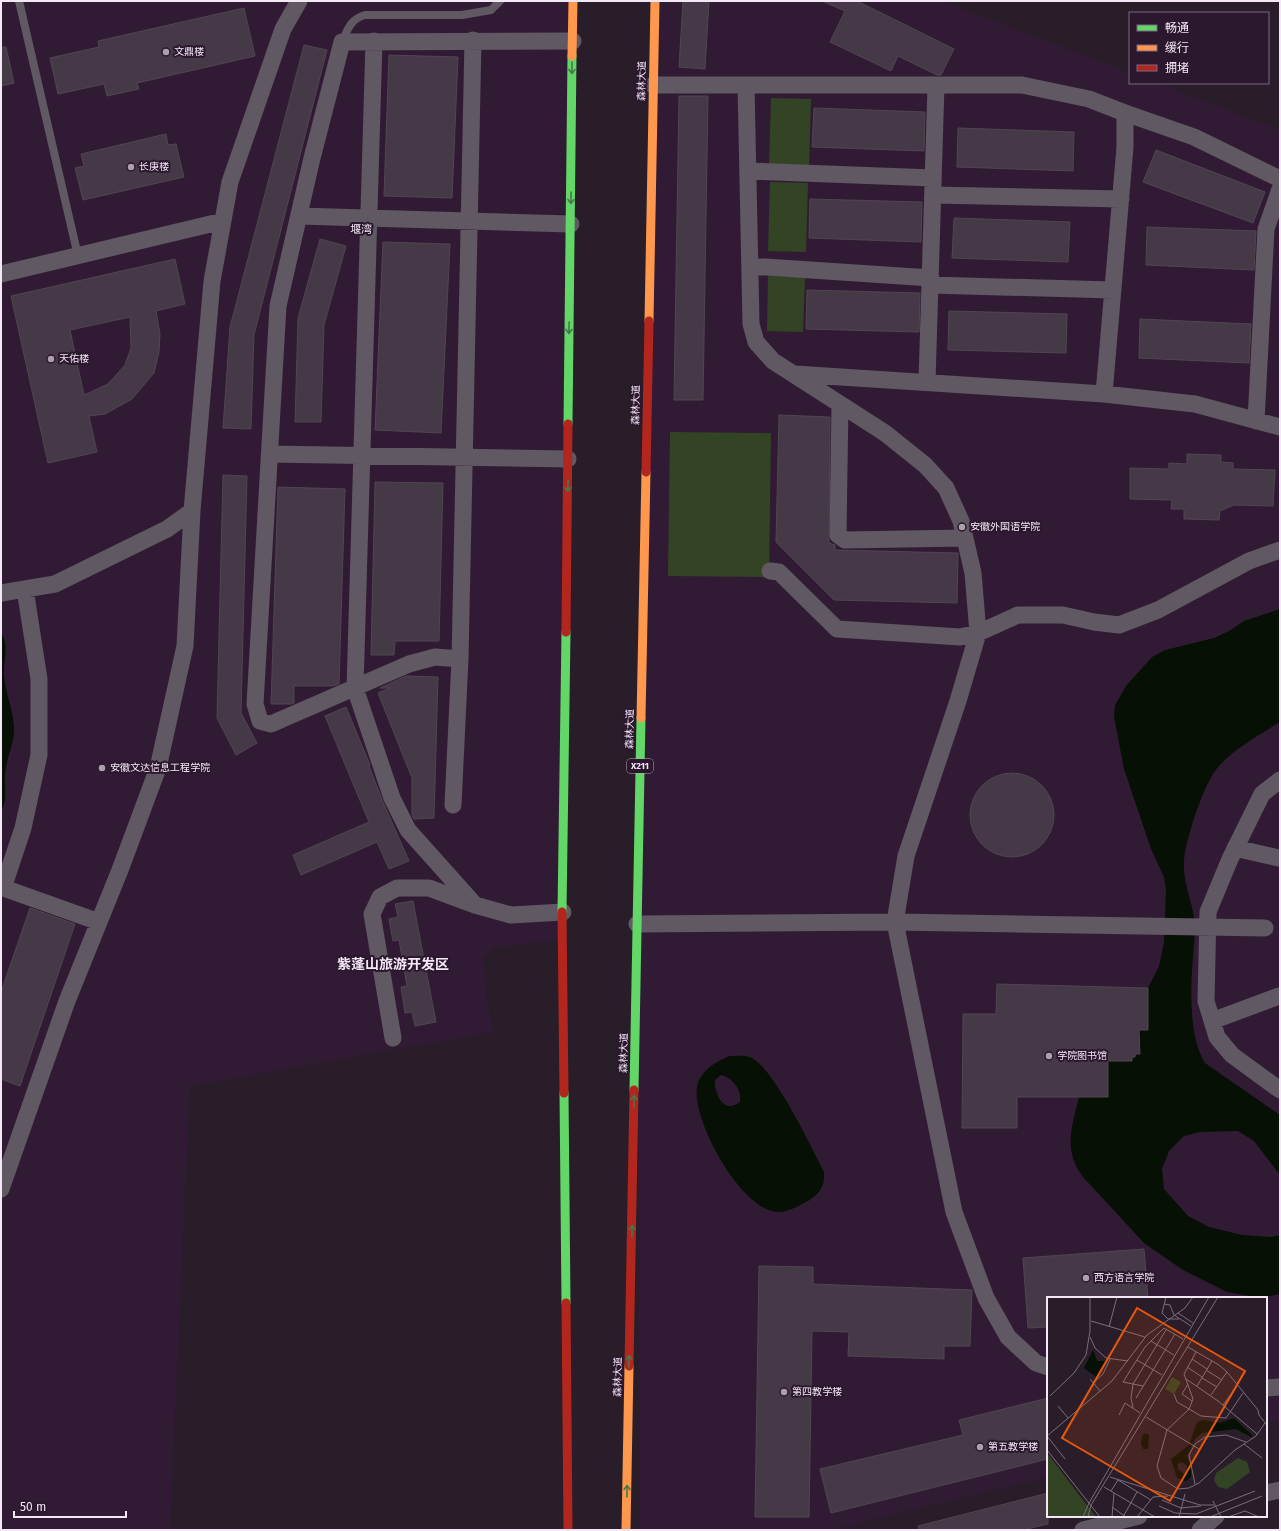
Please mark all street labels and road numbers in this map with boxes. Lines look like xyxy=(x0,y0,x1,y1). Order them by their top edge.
street label: 森林大道 xyxy=(636,61,648,101)
street label: 森林大道 xyxy=(630,385,642,425)
street label: 森林大道 xyxy=(624,709,636,749)
road number: X211 xyxy=(627,759,653,773)
street label: 森林大道 xyxy=(618,1033,630,1073)
street label: 森林大道 xyxy=(612,1357,624,1397)

